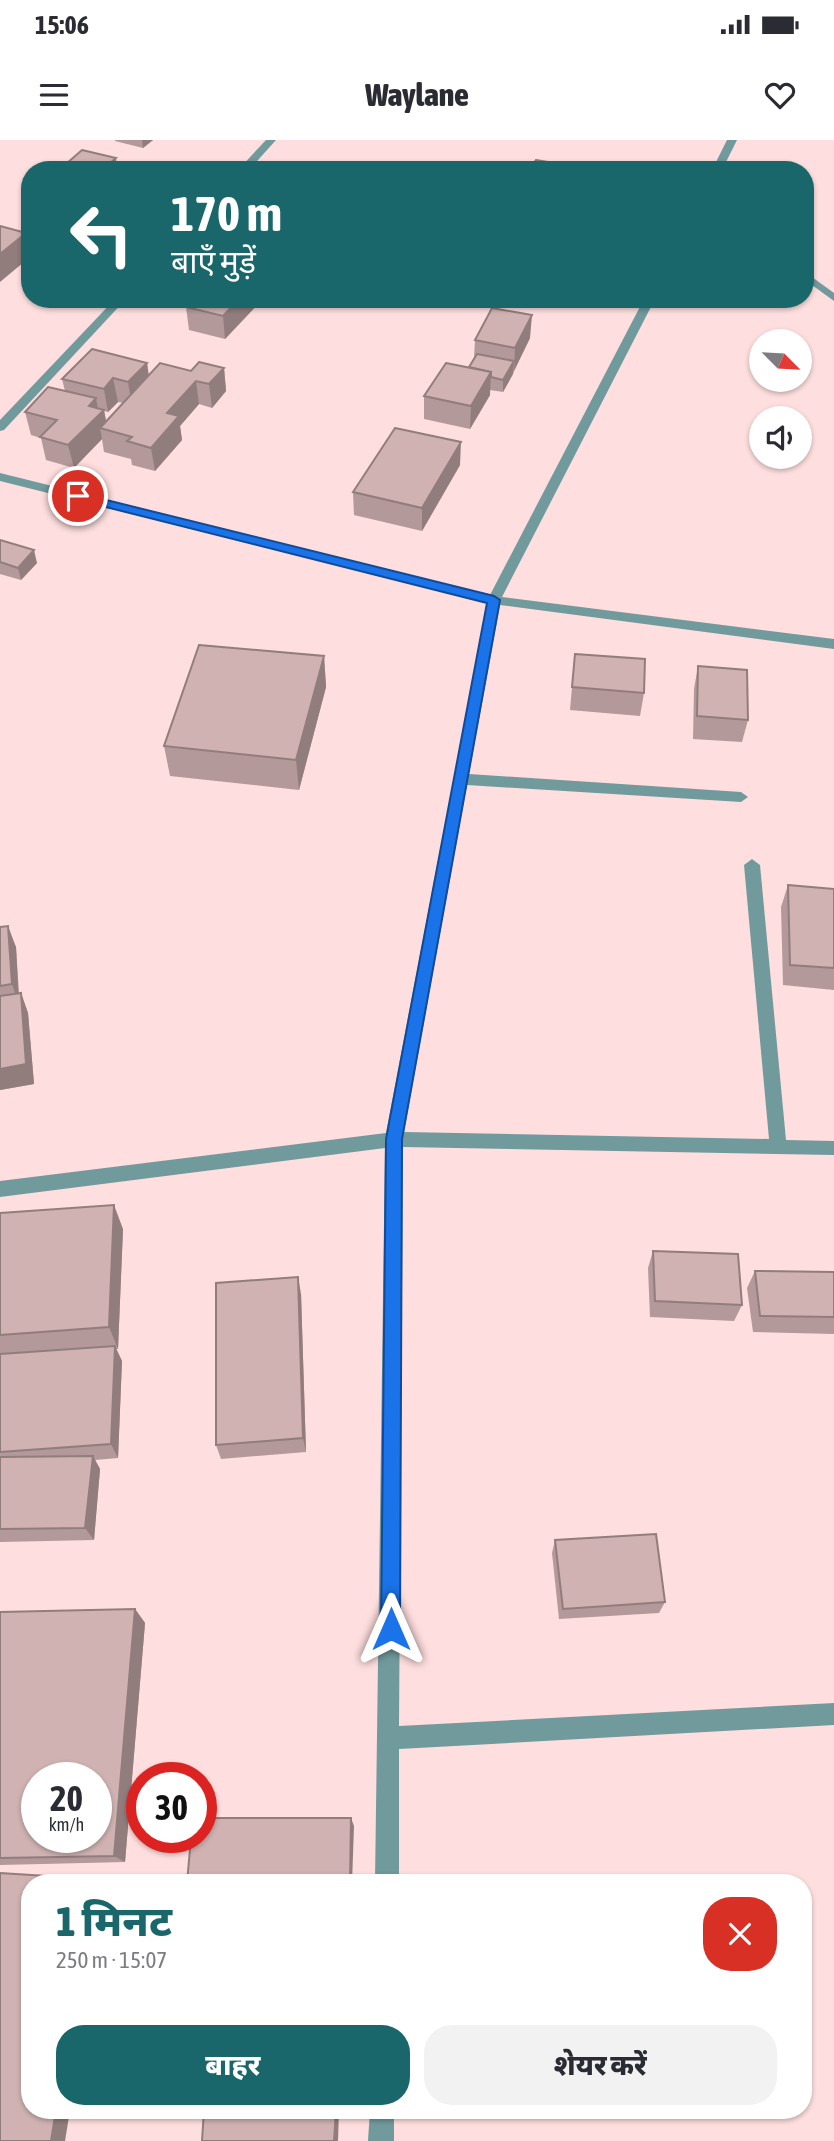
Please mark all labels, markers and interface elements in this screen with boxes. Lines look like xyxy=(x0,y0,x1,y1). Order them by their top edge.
text: 15:06 xyxy=(35,10,89,40)
icon: menu xyxy=(35,76,73,114)
text: Waylane xyxy=(365,76,469,113)
icon: heart xyxy=(761,76,799,114)
text: 170 m xyxy=(171,185,282,241)
icon: left xyxy=(56,189,147,280)
text: बाएँ मुड़ें xyxy=(171,243,256,280)
north arrow xyxy=(749,329,812,392)
map controls xyxy=(749,329,812,469)
button: sound xyxy=(749,406,812,469)
pin xyxy=(48,466,108,526)
icon: arrive xyxy=(59,477,97,515)
position arrow xyxy=(354,1592,428,1666)
speed limit sign: 30 xyxy=(126,1762,217,1853)
text: 20 xyxy=(50,1778,83,1818)
text: km/h xyxy=(49,1814,84,1835)
text: 1 मिनट xyxy=(56,1897,172,1945)
button: close xyxy=(703,1897,777,1971)
text: 250 m · 15:07 xyxy=(56,1947,167,1973)
button: बाहर xyxy=(56,2025,410,2105)
button: शेयर करें xyxy=(424,2025,777,2105)

